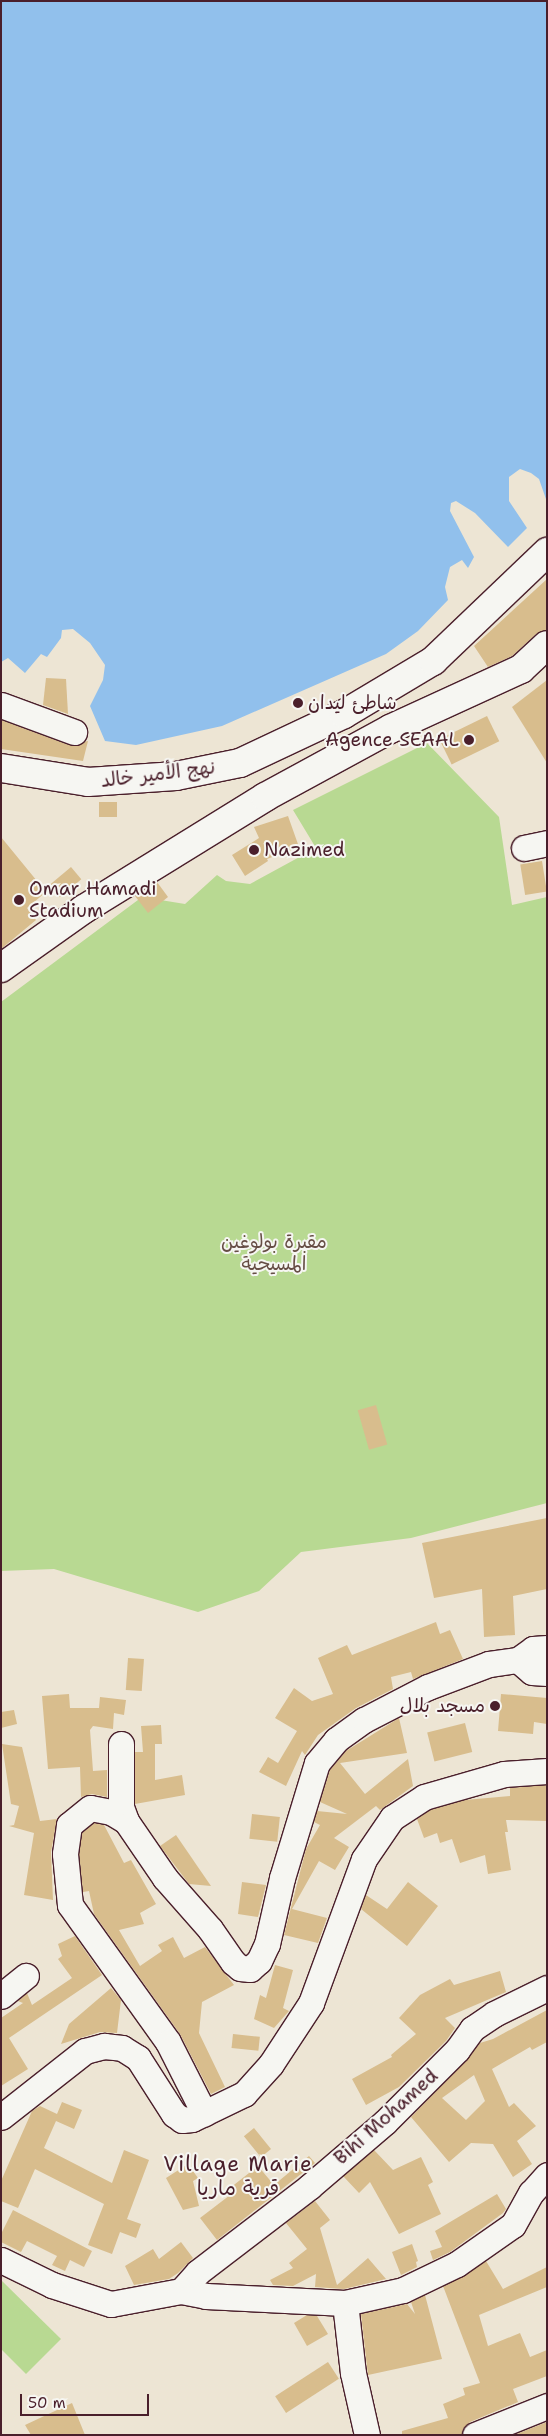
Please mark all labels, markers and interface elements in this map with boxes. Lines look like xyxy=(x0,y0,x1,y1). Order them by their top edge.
place label: شاطئ ليدان xyxy=(308,692,397,714)
marker: شاطئ ليدان xyxy=(292,697,304,709)
place label: Agence SEAAL xyxy=(325,729,459,751)
marker: Agence SEAAL xyxy=(463,734,475,746)
street label: نهج الأمير خالد xyxy=(100,756,216,792)
place label: Nazimed xyxy=(264,839,345,861)
marker: Nazimed xyxy=(248,844,260,856)
place label: Omar Hamadi Stadium xyxy=(29,878,157,922)
marker: Omar Hamadi Stadium xyxy=(13,894,25,906)
park label: مقبرة بولوغين المسيحية xyxy=(221,1231,327,1275)
place label: مسجد بلال xyxy=(400,1695,485,1717)
marker: مسجد بلال xyxy=(489,1700,501,1712)
street label: Bihi Mohamed xyxy=(329,2064,443,2170)
district label: Village Marie قرية ماريا xyxy=(162,2151,314,2201)
scale bar xyxy=(22,2384,151,2416)
text: 50 m xyxy=(28,2393,66,2413)

